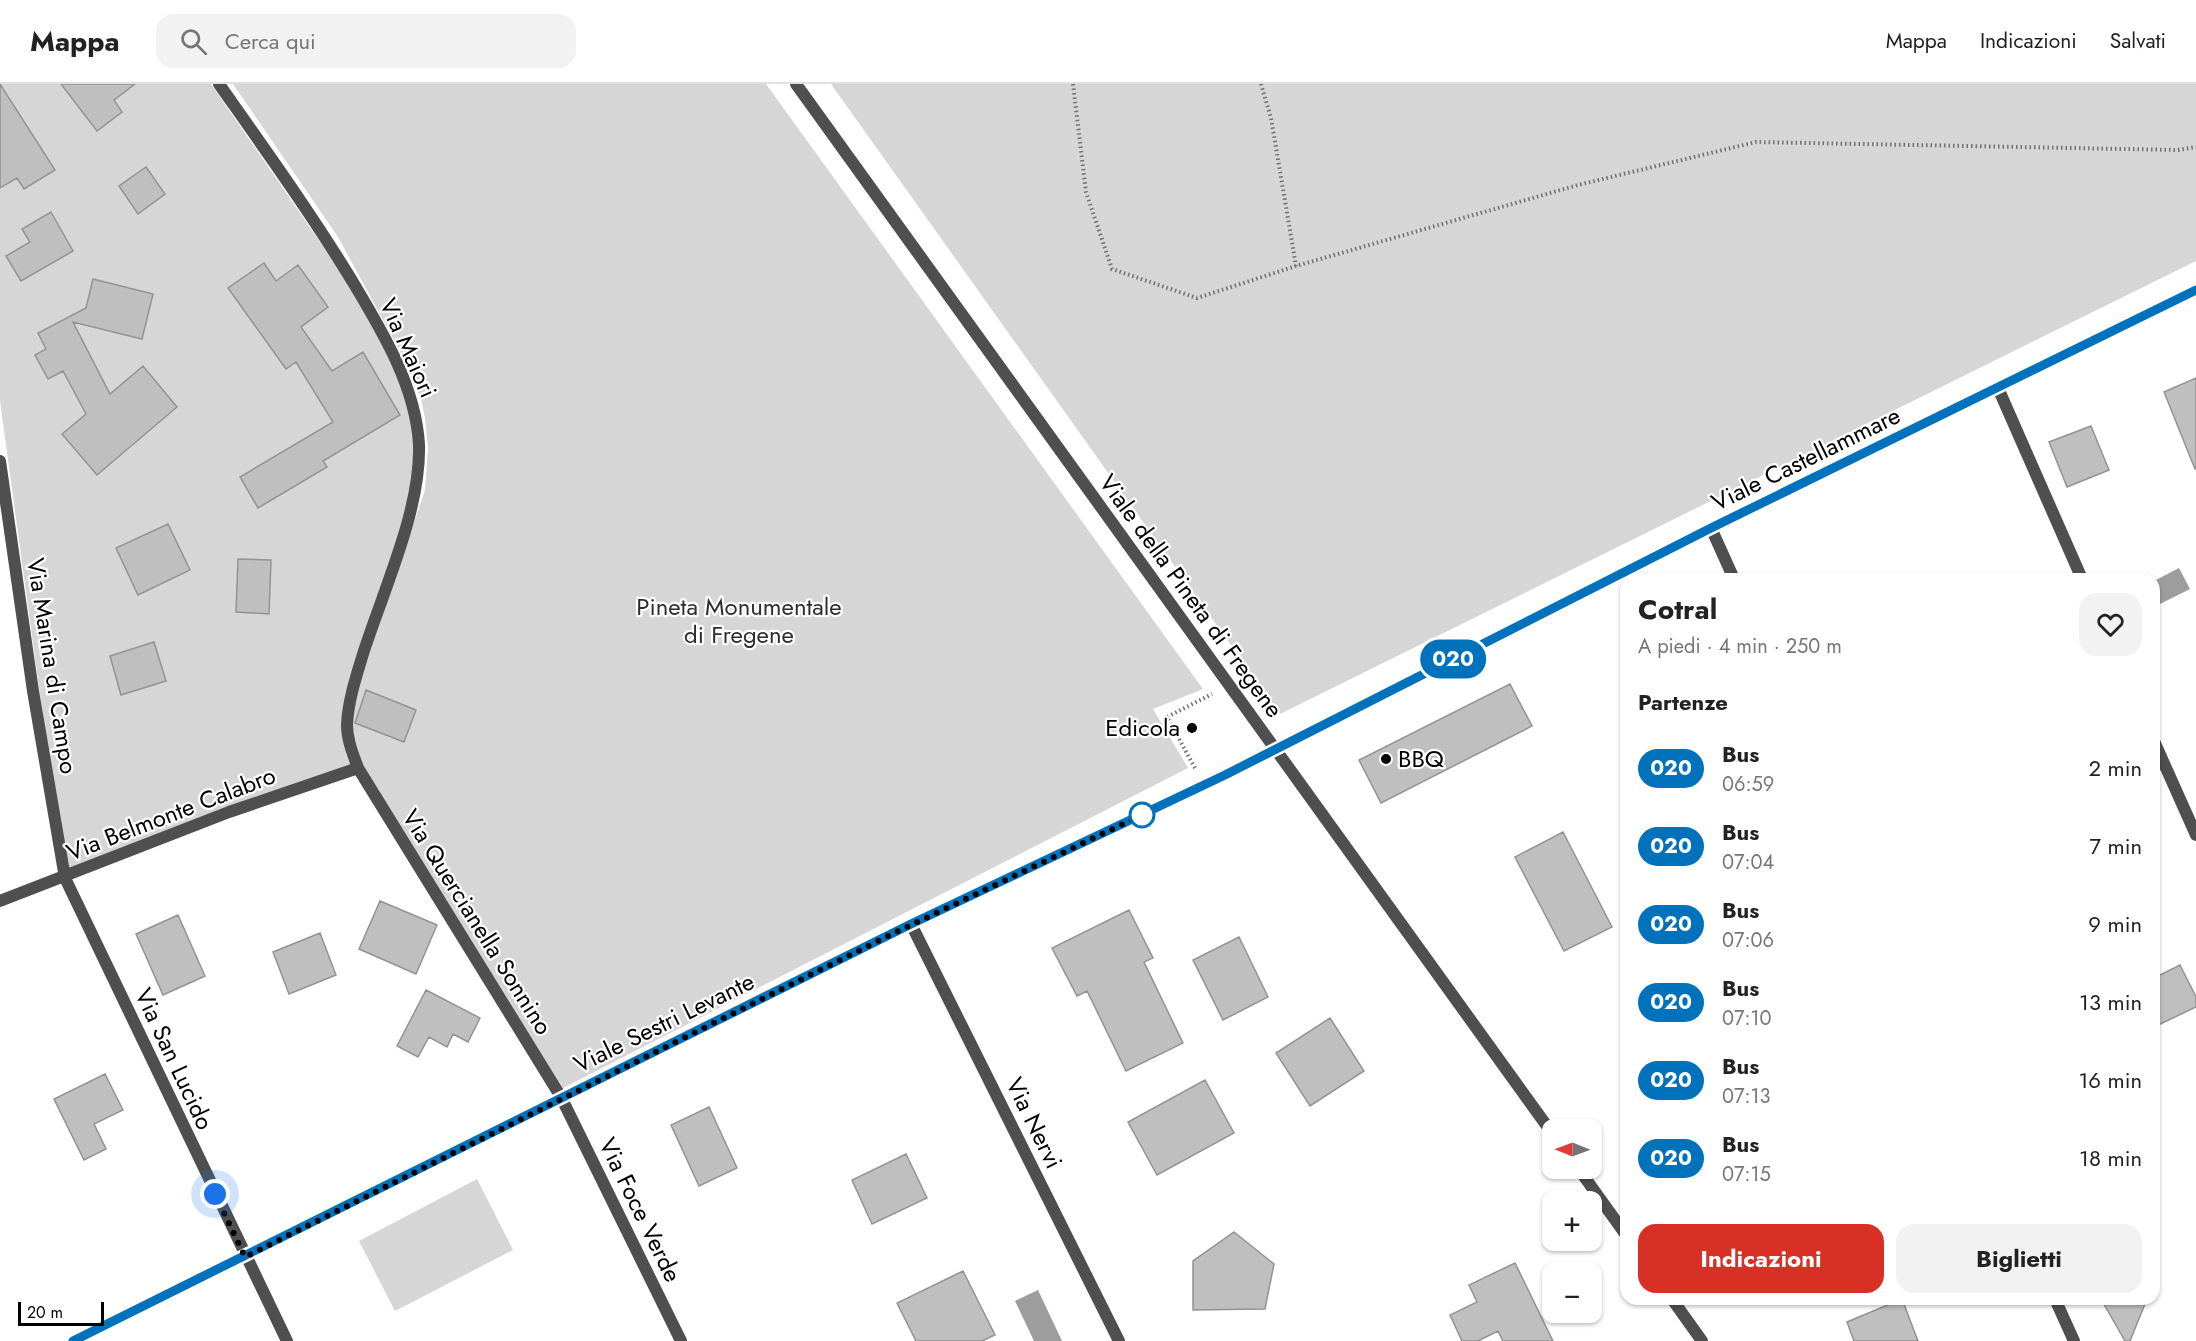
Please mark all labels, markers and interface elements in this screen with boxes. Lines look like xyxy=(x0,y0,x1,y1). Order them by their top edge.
search box xyxy=(156,14,576,68)
text: Mappa xyxy=(30,21,120,62)
icon: search xyxy=(177,25,210,58)
text: Cerca qui xyxy=(225,25,316,57)
text: Mappa xyxy=(1886,26,1947,56)
text: Indicazioni xyxy=(1980,26,2077,56)
text: Salvati xyxy=(2110,26,2166,56)
street label: Via Maiori xyxy=(371,292,446,403)
street label: Viale Castellammare xyxy=(1705,398,1906,519)
street label: Viale della Pineta di Fregene xyxy=(1091,467,1292,725)
street label: Via Marina di Campo xyxy=(18,555,87,776)
park label: Pineta Monumentale di Fregene xyxy=(636,589,842,652)
text: Cotral xyxy=(1638,589,1717,630)
button: heart xyxy=(2079,593,2142,656)
text: A piedi · 4 min · 250 m xyxy=(1638,632,1842,661)
line badge: 020 xyxy=(1418,640,1488,678)
text: 020 xyxy=(1432,644,1474,674)
text: Partenze xyxy=(1638,686,1728,718)
place label: Edicola xyxy=(1105,710,1180,745)
marker: Edicola xyxy=(1185,721,1199,735)
text: Bus xyxy=(1722,738,1759,770)
place label: BBQ xyxy=(1398,741,1444,776)
marker: BBQ xyxy=(1379,752,1393,766)
text: 2 min xyxy=(2088,752,2142,784)
text: 020 xyxy=(1650,753,1692,783)
street label: Via Belmonte Calabro xyxy=(61,757,281,870)
text: 06:59 xyxy=(1722,770,1774,799)
street label: Via Quercianella Sonnino xyxy=(394,802,561,1041)
unlabelled marker xyxy=(1129,802,1155,828)
text: Bus xyxy=(1722,816,1759,848)
text: 7 min xyxy=(2089,830,2142,862)
text: 020 xyxy=(1650,831,1692,861)
text: 07:04 xyxy=(1722,848,1774,877)
text: Bus xyxy=(1722,894,1759,926)
text: 9 min xyxy=(2088,908,2142,940)
text: 020 xyxy=(1650,909,1692,939)
text: 07:06 xyxy=(1722,926,1774,955)
street label: Viale Sestri Levante xyxy=(568,964,760,1081)
text: Bus xyxy=(1722,972,1759,1004)
street label: Via San Lucido xyxy=(126,982,223,1135)
text: 13 min xyxy=(2079,986,2142,1018)
text: 020 xyxy=(1650,987,1692,1017)
text: 07:10 xyxy=(1722,1004,1772,1033)
text: Bus xyxy=(1722,1050,1759,1082)
text: 16 min xyxy=(2078,1064,2142,1096)
text: 020 xyxy=(1650,1065,1692,1095)
street label: Via Nervi xyxy=(997,1071,1072,1174)
text: 07:13 xyxy=(1722,1082,1770,1111)
north arrow xyxy=(1542,1119,1602,1179)
map controls xyxy=(1542,1119,1602,1323)
text: Bus xyxy=(1722,1128,1759,1160)
street label: Via Foce Verde xyxy=(590,1132,691,1288)
text: 18 min xyxy=(2079,1142,2142,1174)
text: 020 xyxy=(1650,1143,1692,1173)
text: 07:15 xyxy=(1722,1160,1771,1189)
your location xyxy=(200,1179,230,1209)
button: + xyxy=(1542,1191,1602,1251)
button: Indicazioni xyxy=(1638,1224,1884,1293)
button: Biglietti xyxy=(1896,1224,2142,1293)
button: − xyxy=(1542,1263,1602,1323)
scale bar xyxy=(18,1299,104,1326)
text: 20 m xyxy=(27,1301,63,1324)

